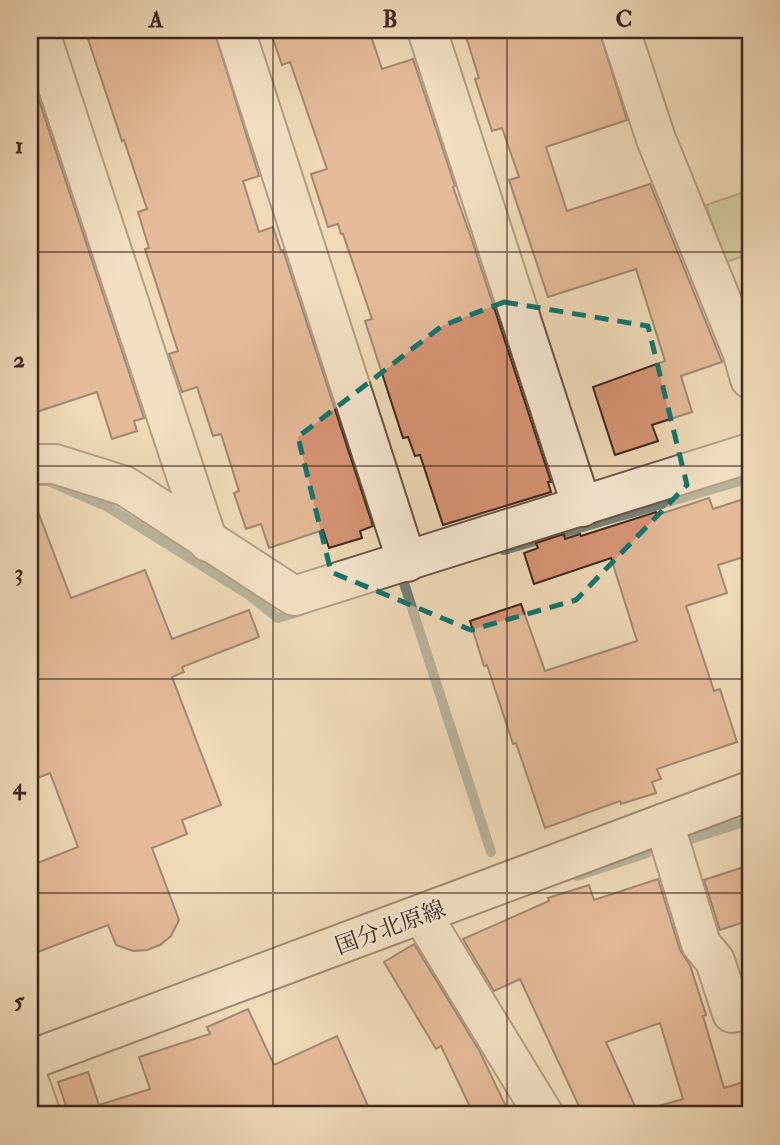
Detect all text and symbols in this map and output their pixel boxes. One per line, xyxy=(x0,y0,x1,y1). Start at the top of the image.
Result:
text: A xyxy=(148,5,164,34)
text: B xyxy=(382,5,398,34)
text: C xyxy=(616,5,632,34)
text: 1 xyxy=(15,131,23,160)
text: 2 xyxy=(13,345,25,374)
text: 3 xyxy=(15,558,23,587)
text: 4 xyxy=(12,772,27,801)
street label: 国分北原線 xyxy=(331,894,449,961)
text: 5 xyxy=(14,986,25,1015)

